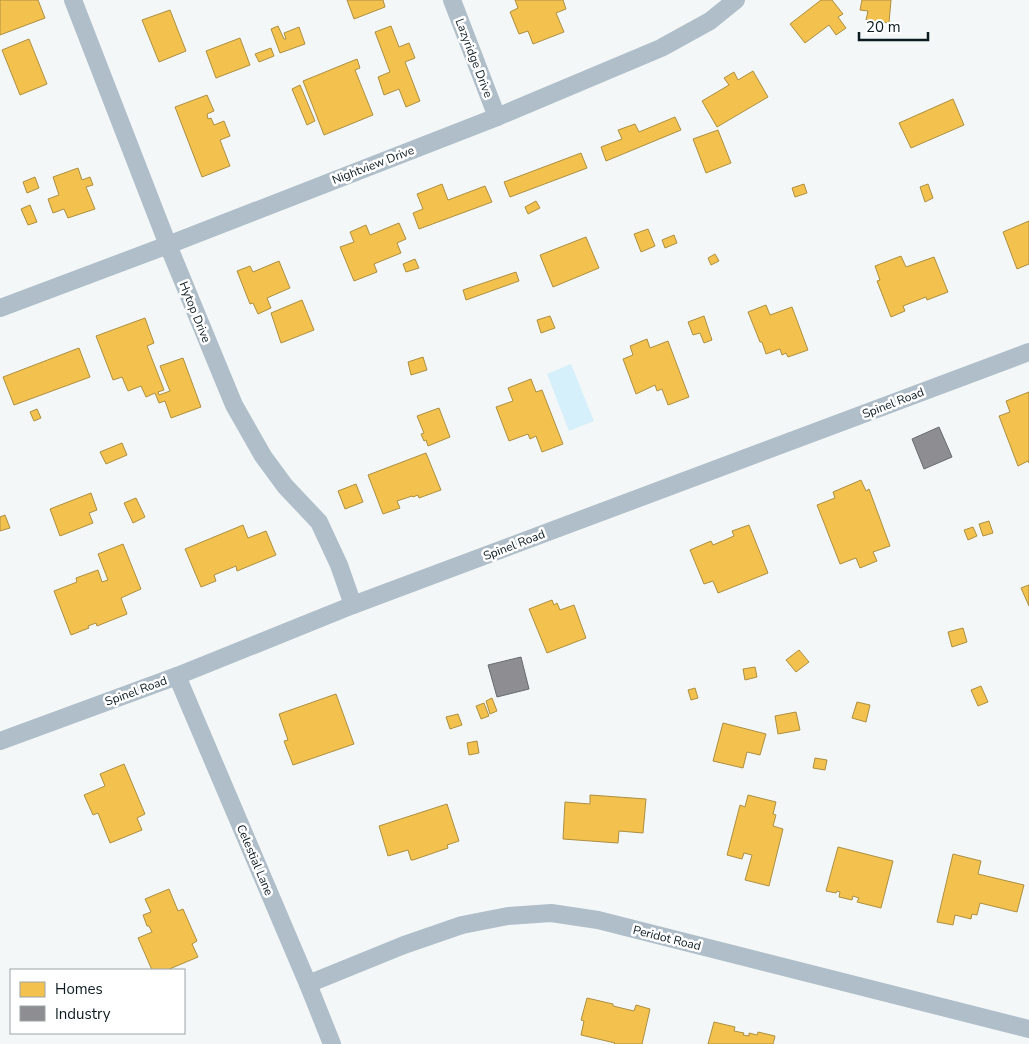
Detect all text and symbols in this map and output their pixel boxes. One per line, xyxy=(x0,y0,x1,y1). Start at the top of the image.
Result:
scale bar xyxy=(859,10,928,42)
street label: Lazyridge Drive xyxy=(452,16,496,100)
text: 20 m xyxy=(866,17,901,37)
street label: Nightview Drive xyxy=(330,142,416,188)
street label: Hytop Drive xyxy=(175,279,215,345)
street label: Spinel Road xyxy=(860,384,926,422)
street label: Spinel Road xyxy=(481,526,547,564)
street label: Spinel Road xyxy=(103,672,169,710)
street label: Celestial Lane xyxy=(233,822,277,898)
street label: Peridot Road xyxy=(631,922,703,954)
legend xyxy=(10,969,185,1034)
text: Homes xyxy=(55,979,103,999)
text: Industry xyxy=(55,1004,111,1024)

